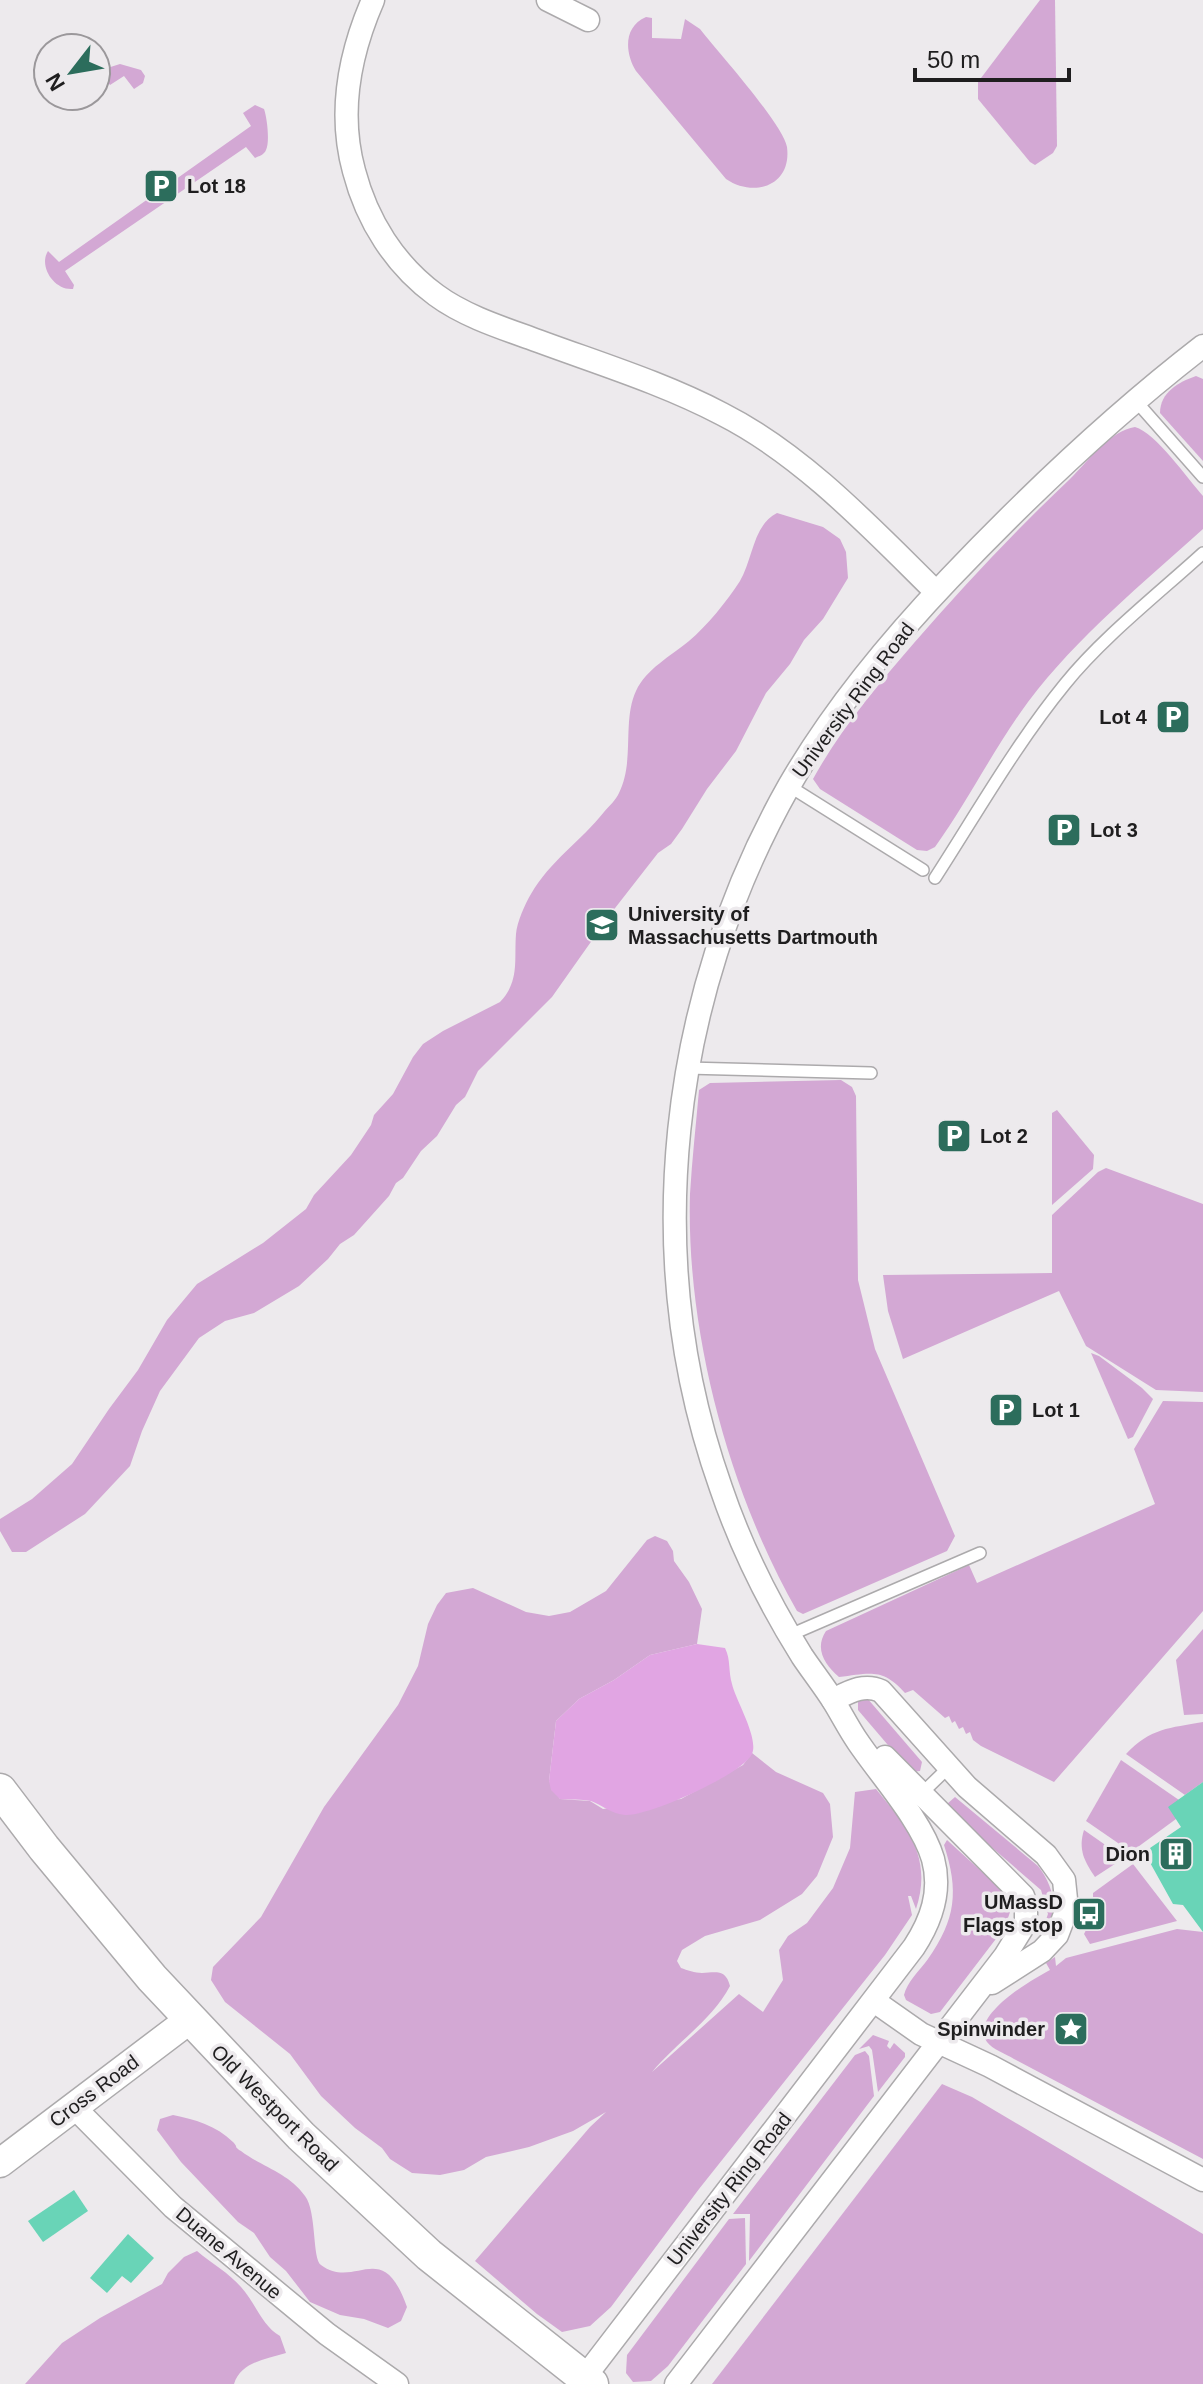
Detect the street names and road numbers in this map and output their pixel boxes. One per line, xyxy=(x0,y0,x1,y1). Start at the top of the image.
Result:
street label: University Ring Road xyxy=(788,618,918,782)
street label: Old Westport Road xyxy=(207,2040,343,2176)
street label: Cross Road xyxy=(45,2050,143,2132)
street label: University Ring Road xyxy=(663,2108,795,2270)
street label: Duane Avenue xyxy=(172,2203,286,2303)

